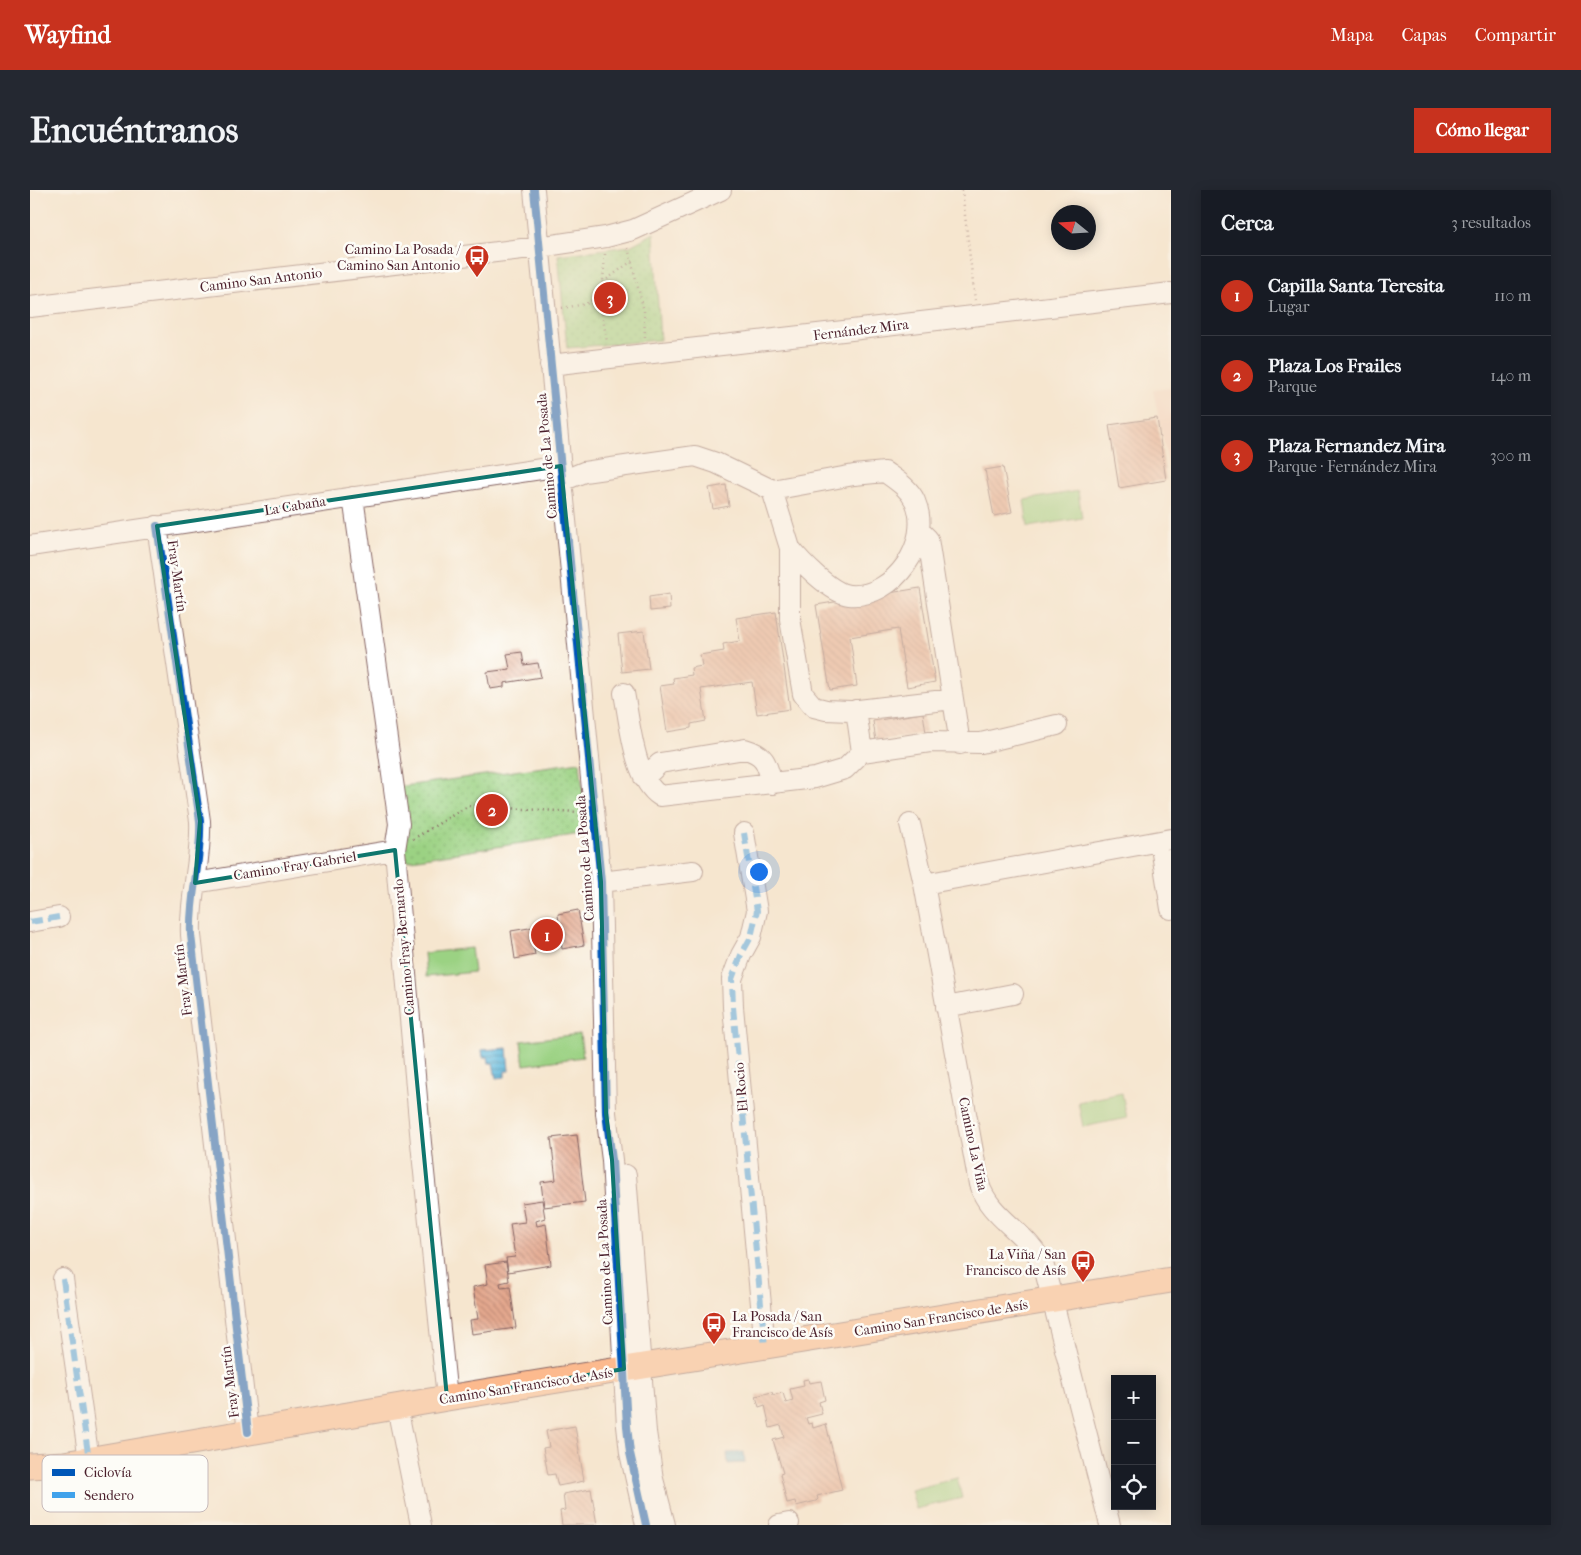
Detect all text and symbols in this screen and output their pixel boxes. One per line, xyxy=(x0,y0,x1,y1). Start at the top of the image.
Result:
text: Wayfind xyxy=(25,21,111,49)
text: Mapa xyxy=(1331,25,1373,46)
text: Capas xyxy=(1401,25,1447,46)
text: Compartir xyxy=(1475,25,1556,46)
button: Cómo llegar xyxy=(1414,108,1551,153)
text: Encuéntranos xyxy=(30,110,238,151)
north arrow xyxy=(1051,205,1096,250)
text: Cerca xyxy=(1221,211,1273,235)
text: 3 resultados xyxy=(1451,213,1531,232)
place label: Camino La Posada / Camino San Antonio xyxy=(337,241,462,274)
bus stop icon: Camino La Posada / Camino San Antonio xyxy=(464,244,490,278)
street label: Camino San Antonio xyxy=(199,264,323,296)
text: Capilla Santa Teresita xyxy=(1268,275,1444,297)
pin: 3 xyxy=(594,279,626,317)
text: 1 xyxy=(1234,286,1240,305)
text: 110 m xyxy=(1494,286,1531,305)
text: Lugar xyxy=(1268,297,1309,316)
street label: Fernández Mira xyxy=(812,316,910,344)
text: Plaza Los Frailes xyxy=(1268,355,1401,377)
text: 2 xyxy=(1233,366,1241,385)
text: 140 m xyxy=(1490,366,1531,385)
text: Parque xyxy=(1268,377,1317,396)
street label: Camino de La Posada xyxy=(533,392,561,520)
text: Plaza Fernandez Mira xyxy=(1268,435,1445,457)
text: 3 xyxy=(1234,446,1240,465)
text: 300 m xyxy=(1490,446,1531,465)
text: Parque · Fernández Mira xyxy=(1268,457,1437,476)
street label: La Cabaña xyxy=(263,493,328,519)
street label: Fray Martín xyxy=(164,539,190,613)
pin: 2 xyxy=(476,791,508,829)
street label: Camino de La Posada xyxy=(572,794,598,922)
street label: Camino Fray Gabriel xyxy=(232,848,358,884)
your location xyxy=(746,859,772,885)
street label: Camino Fray Bernardo xyxy=(390,878,418,1016)
pin: 1 xyxy=(531,916,563,954)
street label: Fray Martín xyxy=(170,943,196,1017)
street label: El Rocio xyxy=(730,1061,752,1113)
street label: Camino La Viña xyxy=(955,1095,991,1193)
street label: Camino de La Posada xyxy=(593,1198,617,1326)
place label: La Viña / San Francisco de Asís xyxy=(965,1246,1066,1279)
bus stop icon: La Viña / San Francisco de Asís xyxy=(1070,1249,1096,1283)
street label: Camino San Francisco de Asís xyxy=(853,1296,1029,1340)
place label: La Posada / San Francisco de Asís xyxy=(732,1308,833,1341)
bus stop icon: La Posada / San Francisco de Asís xyxy=(701,1311,727,1345)
street label: Fray Martín xyxy=(217,1345,243,1419)
street label: Camino San Francisco de Asís xyxy=(438,1364,614,1408)
map controls xyxy=(1111,1375,1156,1510)
button: + xyxy=(1111,1375,1156,1420)
button: − xyxy=(1111,1420,1156,1465)
legend xyxy=(42,1455,208,1512)
text: Ciclovía xyxy=(84,1464,132,1481)
button: locate xyxy=(1111,1465,1156,1510)
text: Sendero xyxy=(84,1487,134,1504)

